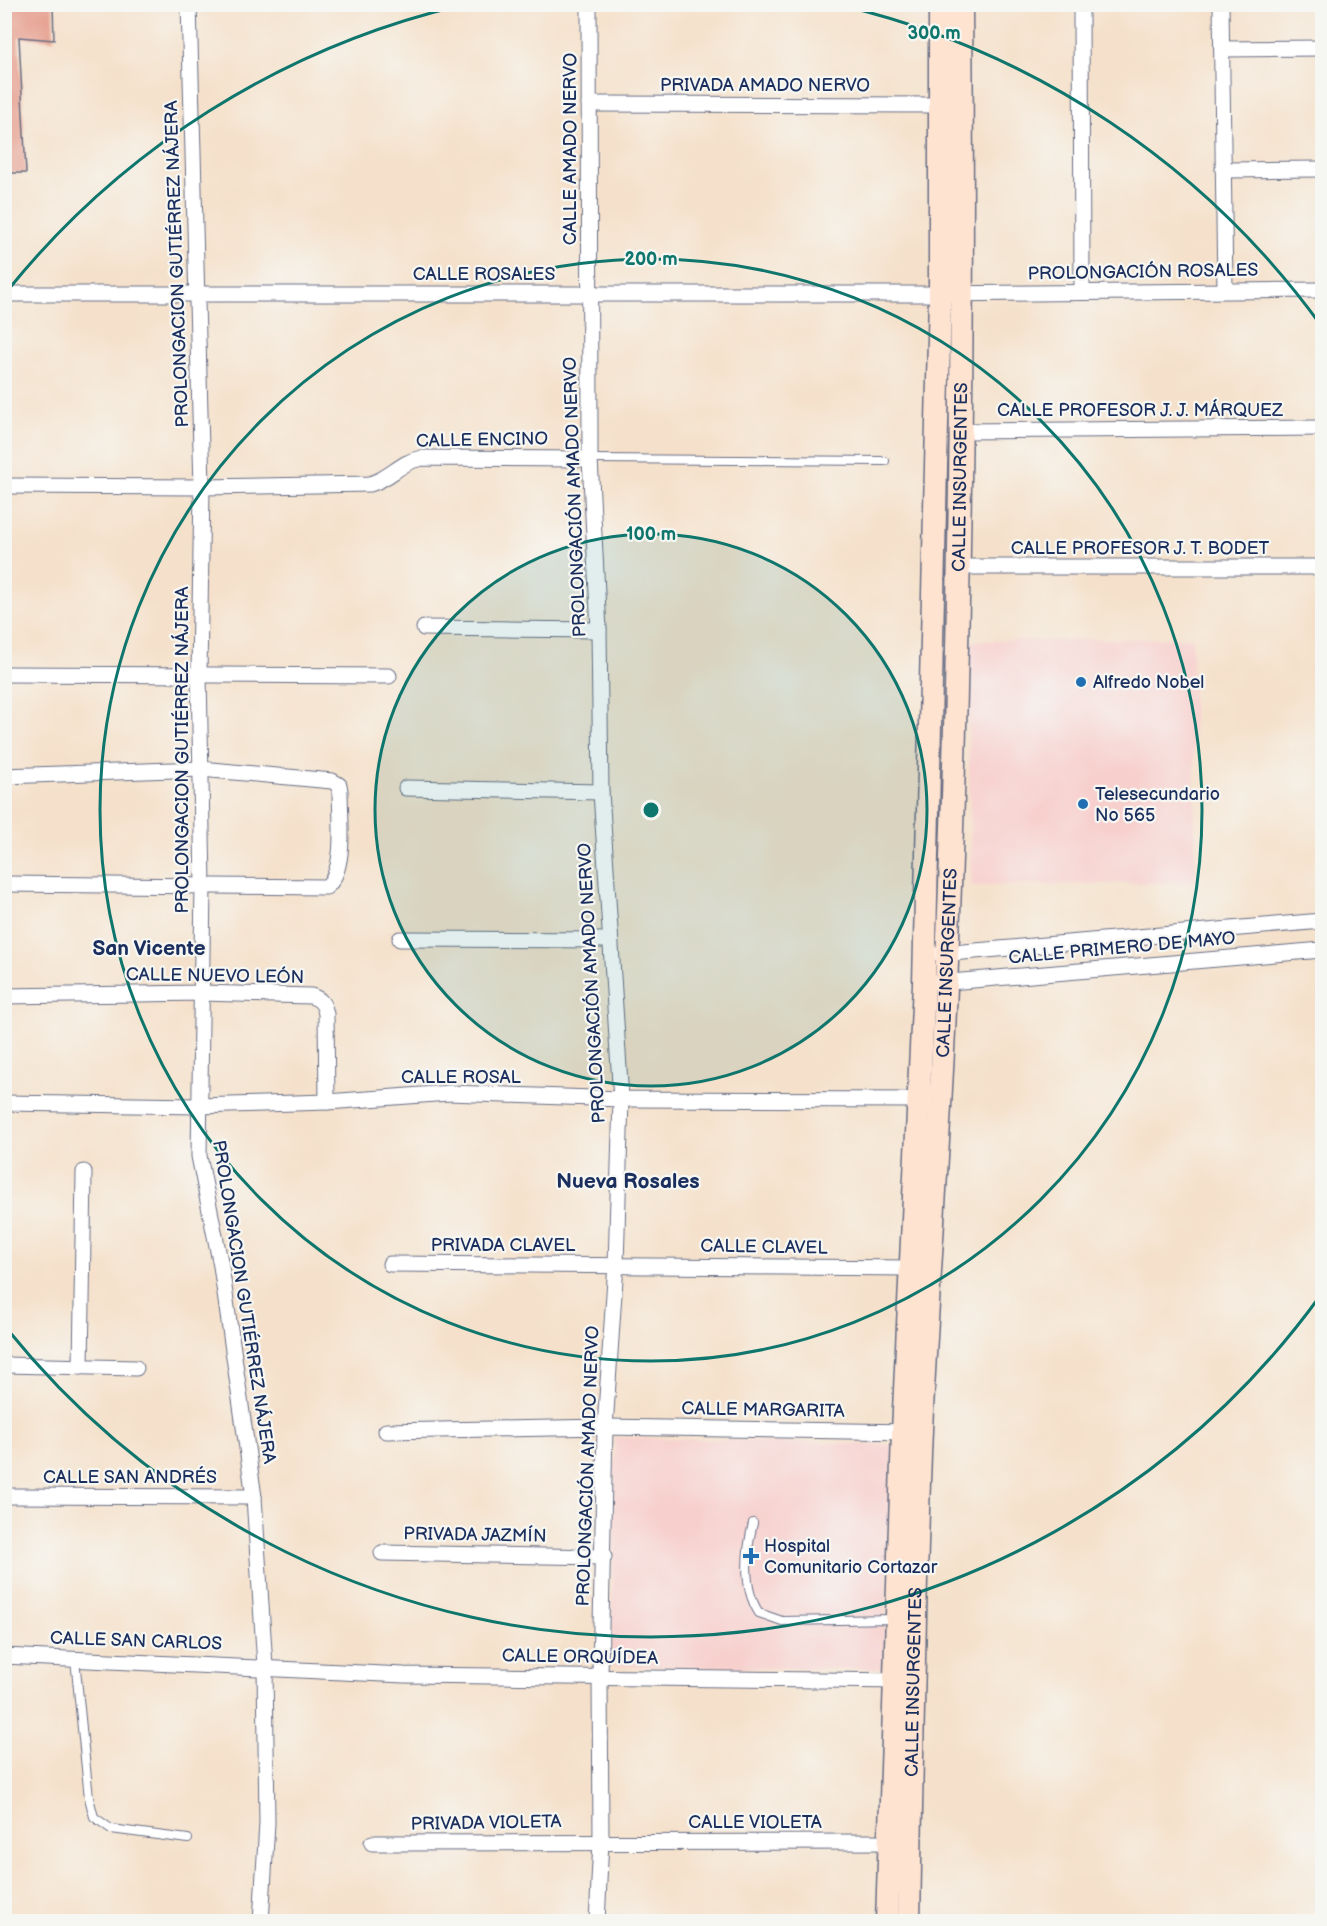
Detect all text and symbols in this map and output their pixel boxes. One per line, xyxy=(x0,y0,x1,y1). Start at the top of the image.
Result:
text: 300 m xyxy=(907,23,961,44)
street label: CALLE AMADO NERVO xyxy=(560,53,581,245)
street label: PRIVADA AMADO NERVO xyxy=(660,75,870,96)
street label: PROLONGACION GUTIÉRREZ NÁJERA xyxy=(159,100,193,428)
text: 200 m xyxy=(624,249,678,270)
street label: PROLONGACIÓN ROSALES xyxy=(1027,257,1259,285)
street label: CALLE ROSALES xyxy=(413,264,555,285)
street label: PROLONGACIÓN AMADO NERVO xyxy=(558,356,590,638)
street label: CALLE INSURGENTES xyxy=(948,382,972,572)
street label: CALLE PROFESOR J. J. MÁRQUEZ xyxy=(997,398,1283,421)
street label: CALLE ENCINO xyxy=(416,428,548,452)
text: 100 m xyxy=(626,524,676,545)
street label: CALLE PROFESOR J. T. BODET xyxy=(1011,538,1270,559)
street label: PROLONGACION GUTIÉRREZ NÁJERA xyxy=(170,586,193,914)
place label: Alfredo Nobel xyxy=(1093,672,1204,693)
marker: Alfredo Nobel xyxy=(1074,675,1088,689)
place label: Telesecundario No 565 xyxy=(1095,784,1220,826)
marker: Telesecundario No 565 xyxy=(1076,797,1090,811)
centre of rings xyxy=(641,800,661,820)
street label: PROLONGACIÓN AMADO NERVO xyxy=(572,842,610,1124)
street label: CALLE INSURGENTES xyxy=(932,868,961,1058)
street label: CALLE PRIMERO DE MAYO xyxy=(1008,928,1236,968)
district label: San Vicente xyxy=(92,936,206,961)
street label: CALLE NUEVO LEÓN xyxy=(126,962,304,988)
street label: CALLE ROSAL xyxy=(401,1067,522,1088)
street label: PROLONGACION GUTIÉRREZ NÁJERA xyxy=(208,1139,282,1465)
district label: Nueva Rosales xyxy=(556,1169,700,1194)
street label: PRIVADA CLAVEL xyxy=(431,1235,576,1256)
street label: CALLE CLAVEL xyxy=(700,1235,828,1259)
street label: PROLONGACIÓN AMADO NERVO xyxy=(571,1325,603,1607)
street label: CALLE MARGARITA xyxy=(681,1398,845,1422)
street label: CALLE SAN ANDRÉS xyxy=(43,1465,217,1488)
street label: PRIVADA JAZMÍN xyxy=(403,1521,547,1547)
place label: Hospital Comunitario Cortazar xyxy=(764,1536,938,1578)
marker: Hospital Comunitario Cortazar xyxy=(742,1547,760,1565)
street label: CALLE INSURGENTES xyxy=(901,1587,926,1777)
street label: CALLE SAN CARLOS xyxy=(50,1628,222,1655)
street label: CALLE ORQUÍDEA xyxy=(502,1643,658,1669)
street label: PRIVADA VIOLETA xyxy=(410,1811,562,1835)
street label: CALLE VIOLETA xyxy=(688,1812,822,1833)

